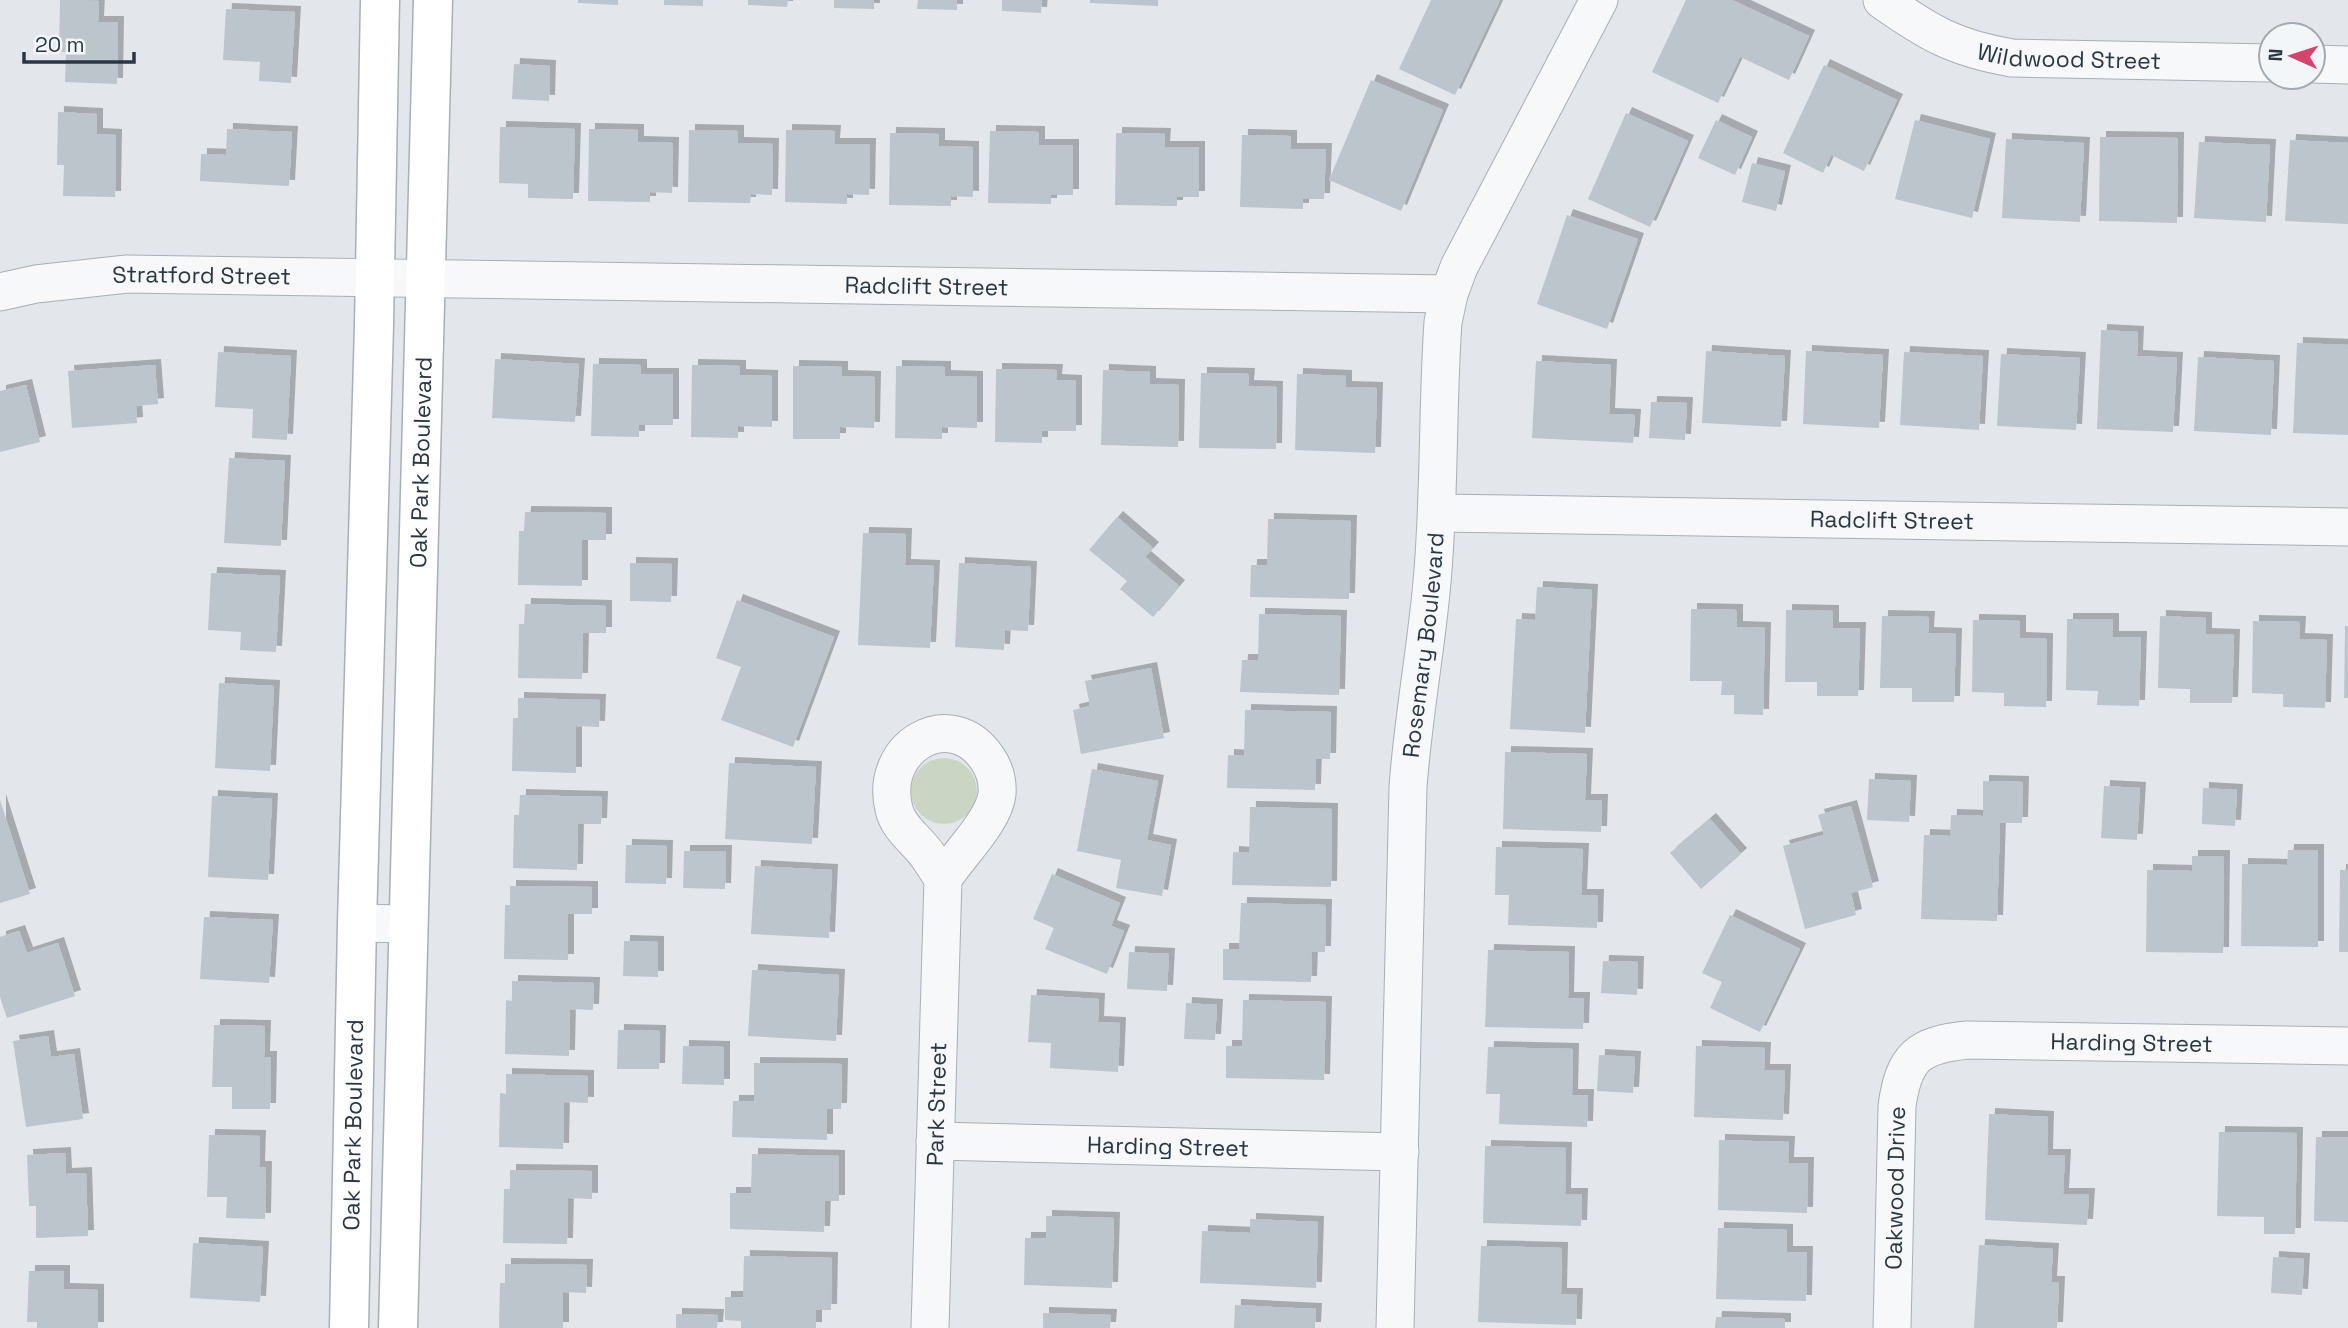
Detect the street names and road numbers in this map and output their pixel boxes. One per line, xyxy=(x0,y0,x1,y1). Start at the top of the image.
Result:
street label: Wildwood Street xyxy=(1974,36,2161,76)
street label: Stratford Street xyxy=(111,259,291,291)
street label: Radclift Street xyxy=(844,270,1009,302)
street label: Oak Park Boulevard xyxy=(403,356,439,568)
street label: Radclift Street xyxy=(1810,504,1974,536)
street label: Rosemary Boulevard xyxy=(1396,531,1451,759)
street label: Oak Park Boulevard xyxy=(336,1019,370,1231)
street label: Harding Street xyxy=(2050,1026,2213,1059)
street label: Park Street xyxy=(920,1042,953,1167)
street label: Oakwood Drive xyxy=(1878,1106,1912,1270)
street label: Harding Street xyxy=(1087,1130,1249,1163)

